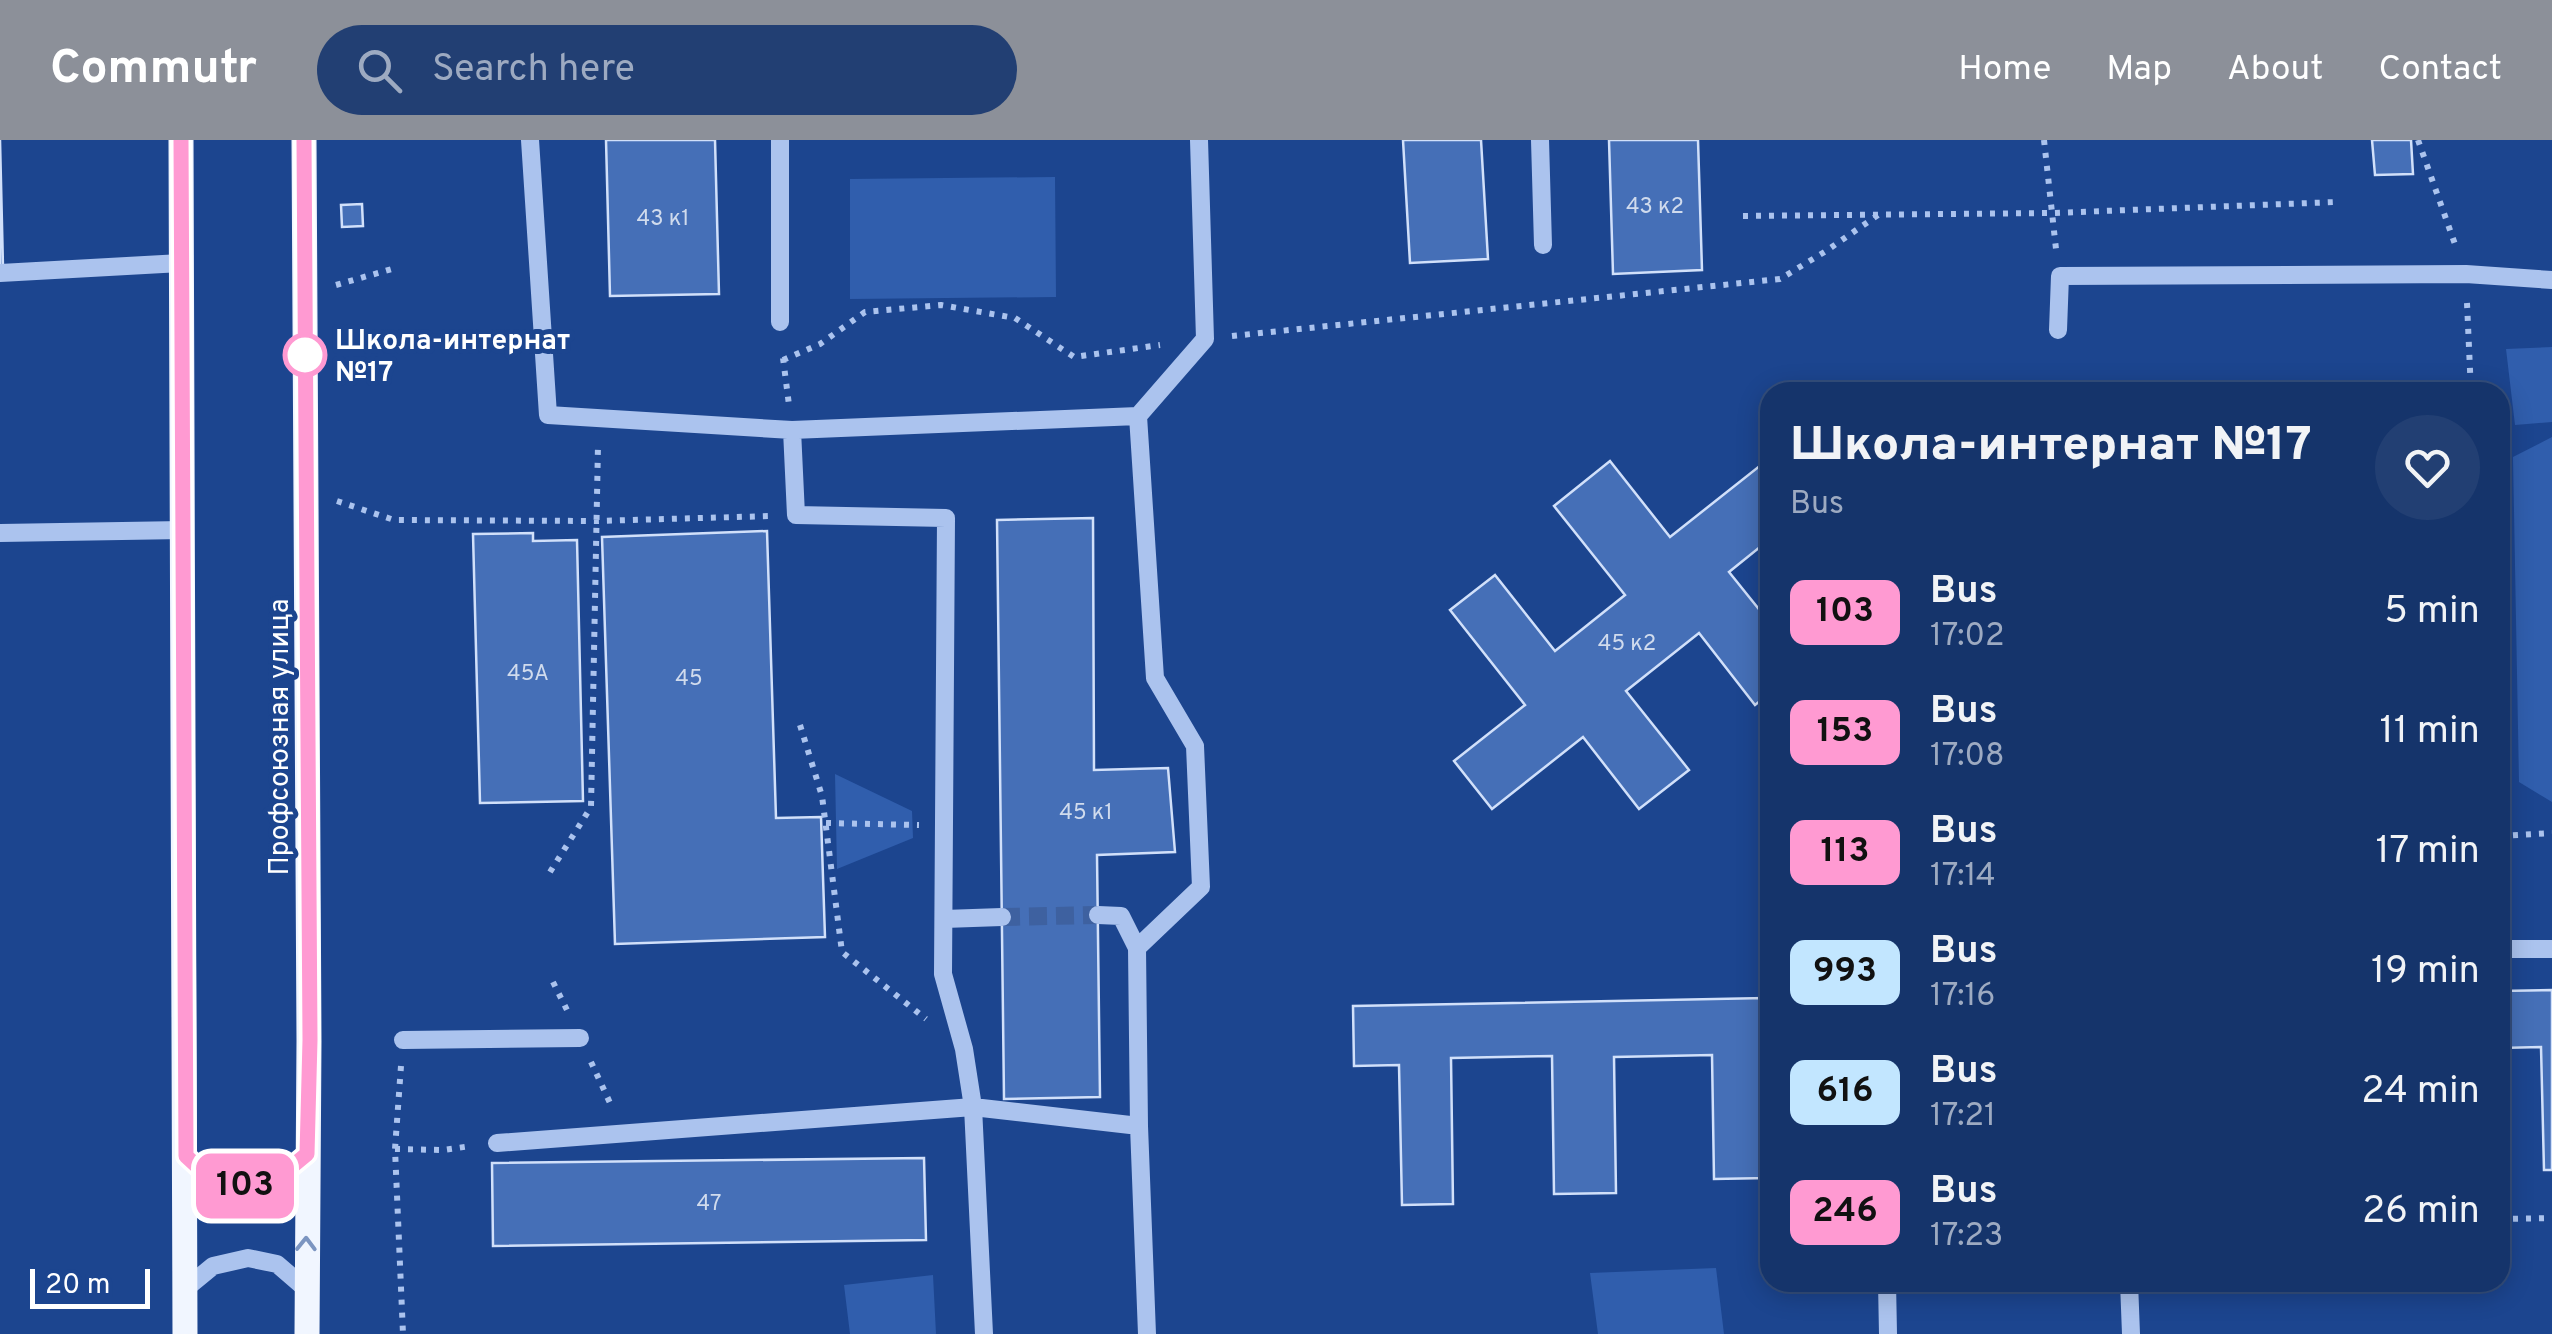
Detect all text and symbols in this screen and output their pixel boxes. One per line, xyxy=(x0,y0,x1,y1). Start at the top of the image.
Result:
search box xyxy=(317,25,1017,115)
text: Commutr xyxy=(50,40,257,100)
icon: search xyxy=(352,43,407,98)
text: Search here xyxy=(432,46,635,95)
text: Home xyxy=(1958,48,2051,92)
text: Map xyxy=(2106,48,2172,92)
text: About xyxy=(2227,48,2323,92)
text: Contact xyxy=(2378,48,2502,92)
house number: 43 к2 xyxy=(1626,194,1684,221)
house number: 43 к1 xyxy=(637,206,689,233)
place label: Школа-интернат №17 xyxy=(335,324,570,392)
marker: Школа-интернат №17 xyxy=(284,334,326,376)
button: heart xyxy=(2375,415,2480,520)
text: Школа-интернат №17 xyxy=(1790,417,2312,477)
text: Bus xyxy=(1790,485,1844,525)
text: Bus xyxy=(1930,568,1997,617)
text: 5 min xyxy=(2384,588,2480,637)
text: 103 xyxy=(1816,590,1874,634)
street label: Профсоюзная улица xyxy=(263,598,299,876)
text: 17:02 xyxy=(1930,617,2005,657)
house number: 45 к2 xyxy=(1598,631,1656,658)
house number: 45А xyxy=(507,661,549,688)
house number: 45 xyxy=(675,666,703,693)
text: Bus xyxy=(1930,688,1997,737)
text: 11 min xyxy=(2379,708,2480,757)
text: 153 xyxy=(1817,710,1873,754)
text: 17:08 xyxy=(1930,737,2005,777)
house number: 45 к1 xyxy=(1059,800,1113,827)
text: Bus xyxy=(1930,808,1997,857)
text: 17 min xyxy=(2375,828,2480,877)
text: 113 xyxy=(1821,830,1869,874)
text: 17:14 xyxy=(1930,857,1996,897)
text: Bus xyxy=(1930,928,1997,977)
text: 19 min xyxy=(2371,948,2480,997)
text: 993 xyxy=(1813,950,1877,994)
text: 17:16 xyxy=(1930,977,1995,1017)
text: Bus xyxy=(1930,1048,1997,1097)
text: 24 min xyxy=(2361,1068,2480,1117)
text: 616 xyxy=(1816,1070,1874,1114)
text: 17:21 xyxy=(1930,1097,1996,1137)
line badge: 103 xyxy=(188,1154,302,1218)
text: 103 xyxy=(216,1164,274,1208)
text: Bus xyxy=(1930,1168,1997,1217)
text: 26 min xyxy=(2362,1188,2480,1237)
text: 246 xyxy=(1812,1190,1878,1234)
house number: 47 xyxy=(697,1191,721,1218)
text: 17:23 xyxy=(1930,1217,2003,1257)
one-way arrow xyxy=(295,1235,317,1250)
scale bar xyxy=(30,1264,150,1308)
text: 20 m xyxy=(45,1268,110,1304)

